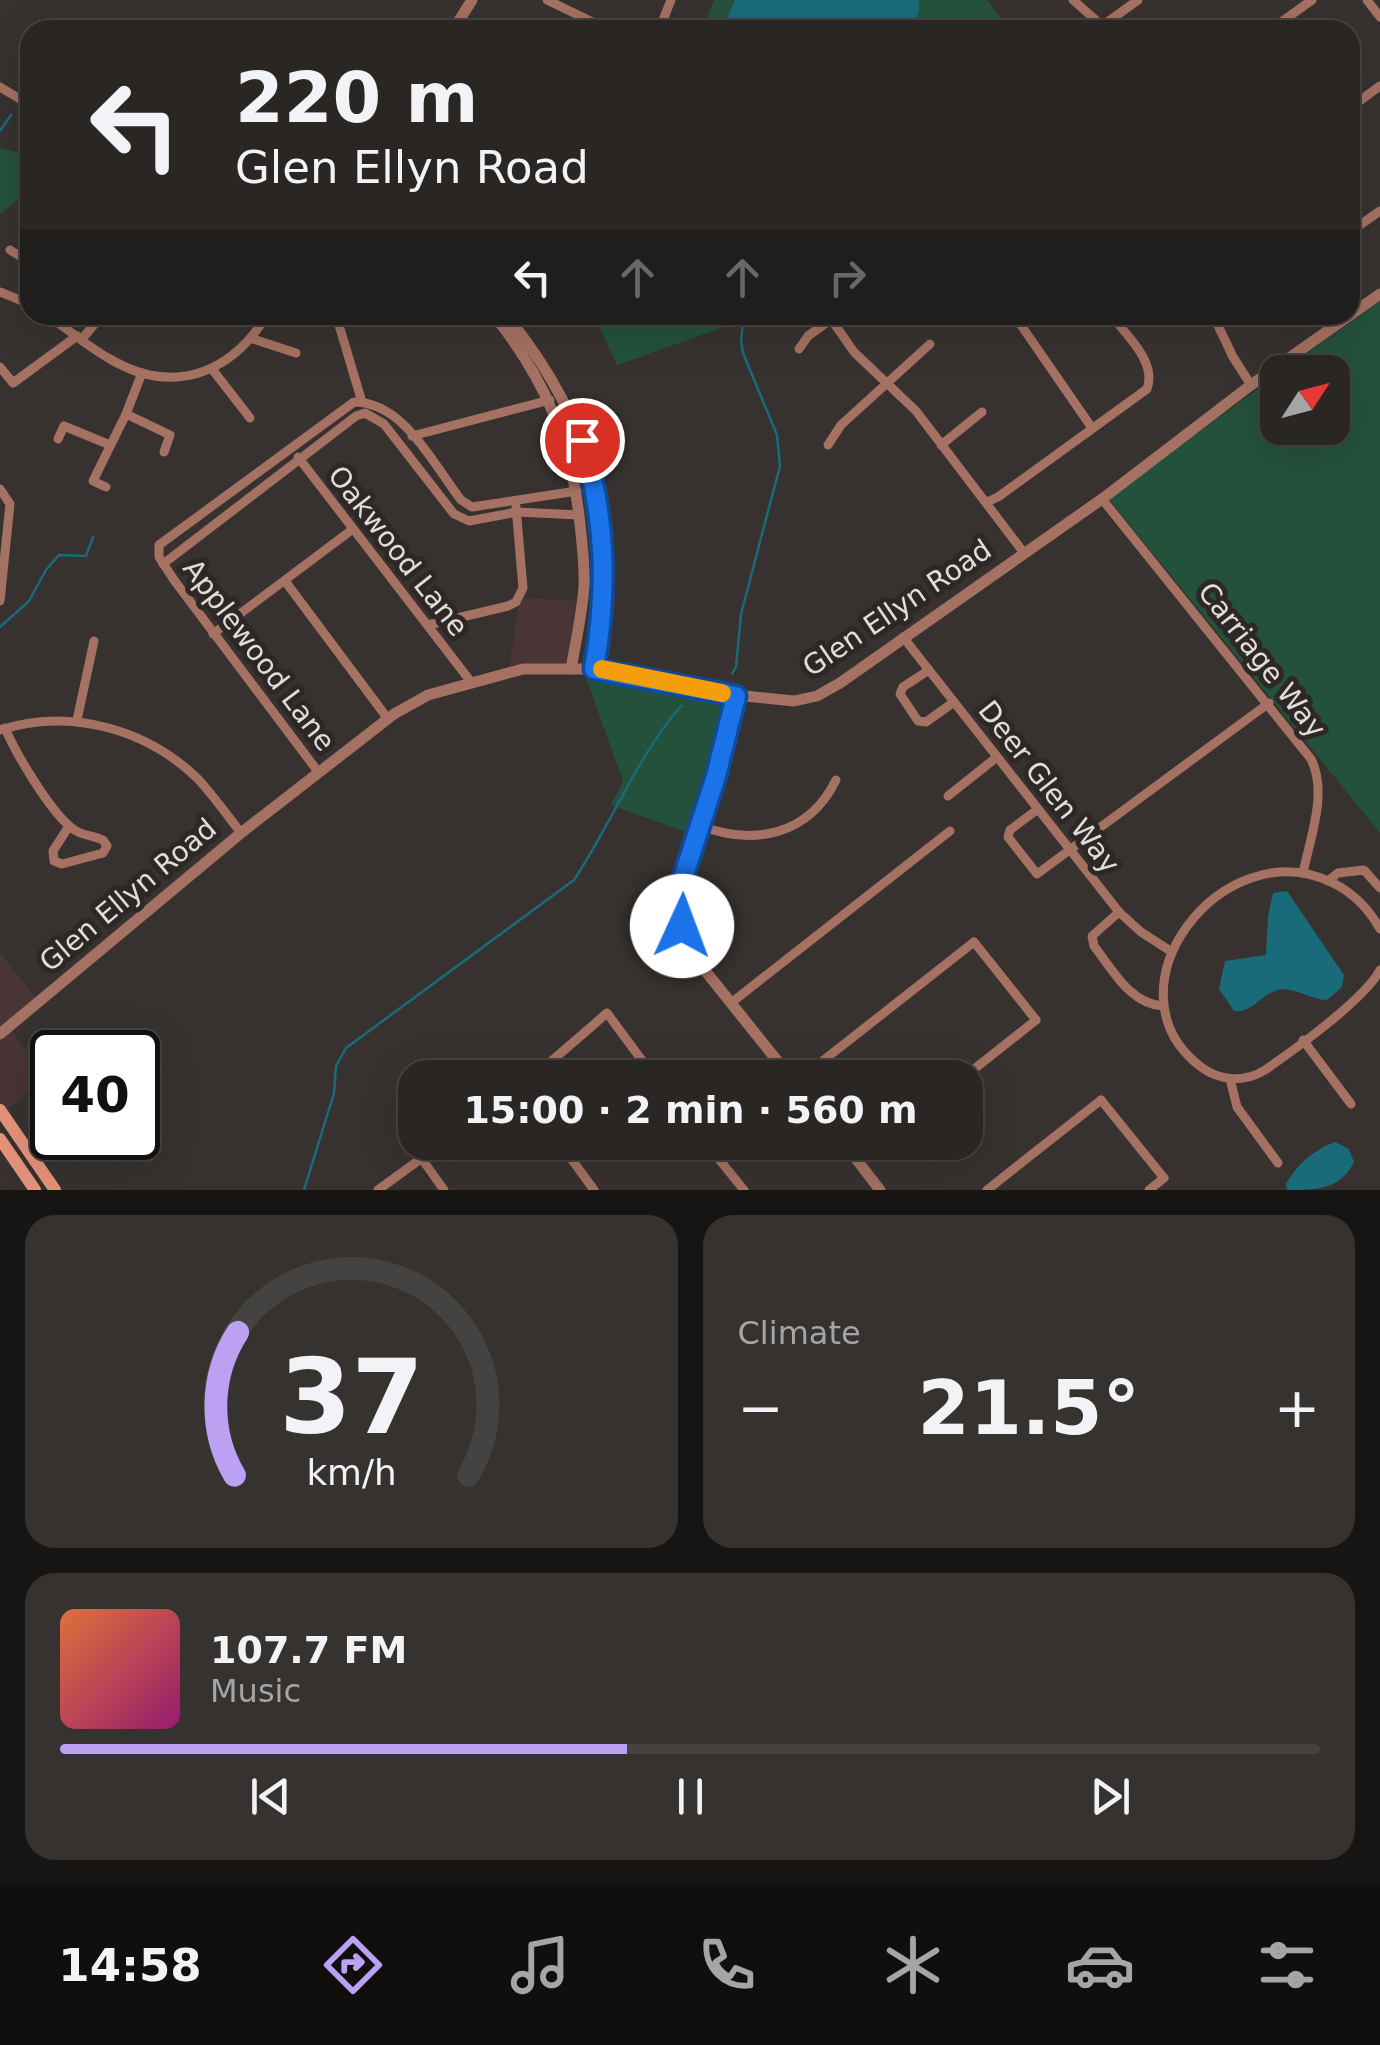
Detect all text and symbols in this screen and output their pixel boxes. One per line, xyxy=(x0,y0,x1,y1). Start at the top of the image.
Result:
text: 220 m xyxy=(235,57,478,139)
icon: left xyxy=(70,60,200,190)
text: Glen Ellyn Road xyxy=(235,141,589,194)
icon: left xyxy=(505,250,560,305)
icon: ahead xyxy=(610,250,665,305)
icon: ahead xyxy=(715,250,770,305)
icon: right xyxy=(820,250,875,305)
north arrow xyxy=(1260,355,1350,445)
map controls xyxy=(1260,355,1350,445)
pin xyxy=(540,398,625,483)
icon: arrive xyxy=(555,413,610,468)
street label: Oakwood Lane xyxy=(321,459,475,643)
street label: Glen Ellyn Road xyxy=(797,533,997,683)
street label: Applewood Lane xyxy=(176,553,342,757)
street label: Carriage Way xyxy=(1191,576,1333,744)
street label: Deer Glen Way xyxy=(972,694,1126,880)
street label: Glen Ellyn Road xyxy=(33,812,223,978)
position arrow xyxy=(630,874,734,978)
speed limit sign: 40 xyxy=(30,1030,160,1160)
text: 15:00 · 2 min · 560 m xyxy=(463,1088,918,1132)
text: Climate xyxy=(738,1314,861,1352)
text: 37 xyxy=(279,1336,424,1458)
text: 21.5° xyxy=(917,1364,1140,1452)
text: − xyxy=(738,1376,784,1440)
text: + xyxy=(1274,1376,1320,1440)
text: km/h xyxy=(306,1452,396,1493)
text: 107.7 FM xyxy=(210,1628,407,1672)
text: Music xyxy=(210,1672,301,1710)
icon: previous xyxy=(243,1769,298,1824)
icon: pause xyxy=(663,1769,718,1824)
icon: next xyxy=(1083,1769,1138,1824)
icon: directions xyxy=(318,1930,388,2000)
icon: music xyxy=(505,1930,575,2000)
icon: phone xyxy=(692,1930,762,2000)
icon: climate xyxy=(878,1930,948,2000)
icon: car xyxy=(1065,1930,1135,2000)
icon: filters xyxy=(1252,1930,1322,2000)
text: 14:58 xyxy=(58,1939,202,1992)

